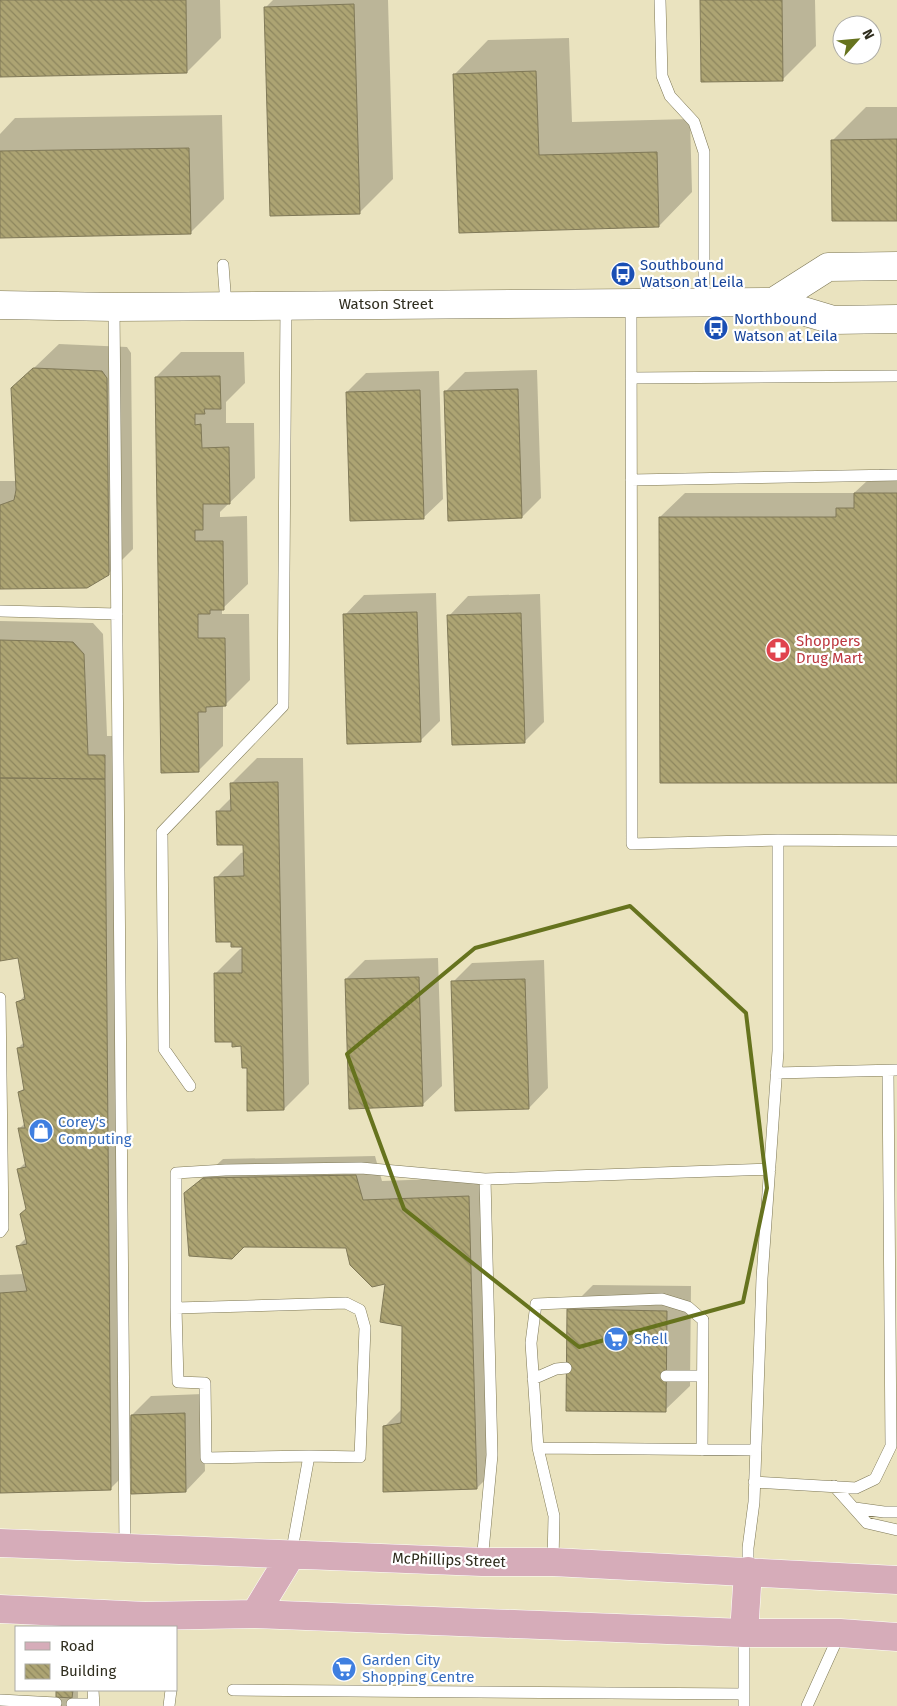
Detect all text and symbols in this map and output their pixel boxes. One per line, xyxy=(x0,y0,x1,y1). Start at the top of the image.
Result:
north arrow xyxy=(832,15,882,65)
text: N xyxy=(858,26,878,42)
place label: Southbound Watson at Leila xyxy=(640,256,744,291)
bus stop icon: Southbound Watson at Leila xyxy=(610,261,636,287)
street label: Watson Street xyxy=(339,295,434,313)
place label: Northbound Watson at Leila xyxy=(734,310,838,345)
bus stop icon: Northbound Watson at Leila xyxy=(703,315,729,341)
place label: Shoppers Drug Mart xyxy=(796,632,864,667)
pharmacy icon: Shoppers Drug Mart xyxy=(765,637,791,663)
place label: Corey's Computing xyxy=(58,1113,132,1148)
shop icon: Corey's Computing xyxy=(28,1118,54,1144)
supermarket icon: Shell xyxy=(603,1326,629,1352)
place label: Shell xyxy=(634,1330,669,1348)
street label: McPhillips Street xyxy=(392,1549,507,1571)
legend xyxy=(15,1626,178,1691)
text: Road xyxy=(60,1637,95,1655)
place label: Garden City Shopping Centre xyxy=(362,1651,474,1686)
supermarket icon: Garden City Shopping Centre xyxy=(331,1656,357,1682)
text: Building xyxy=(60,1662,116,1680)

